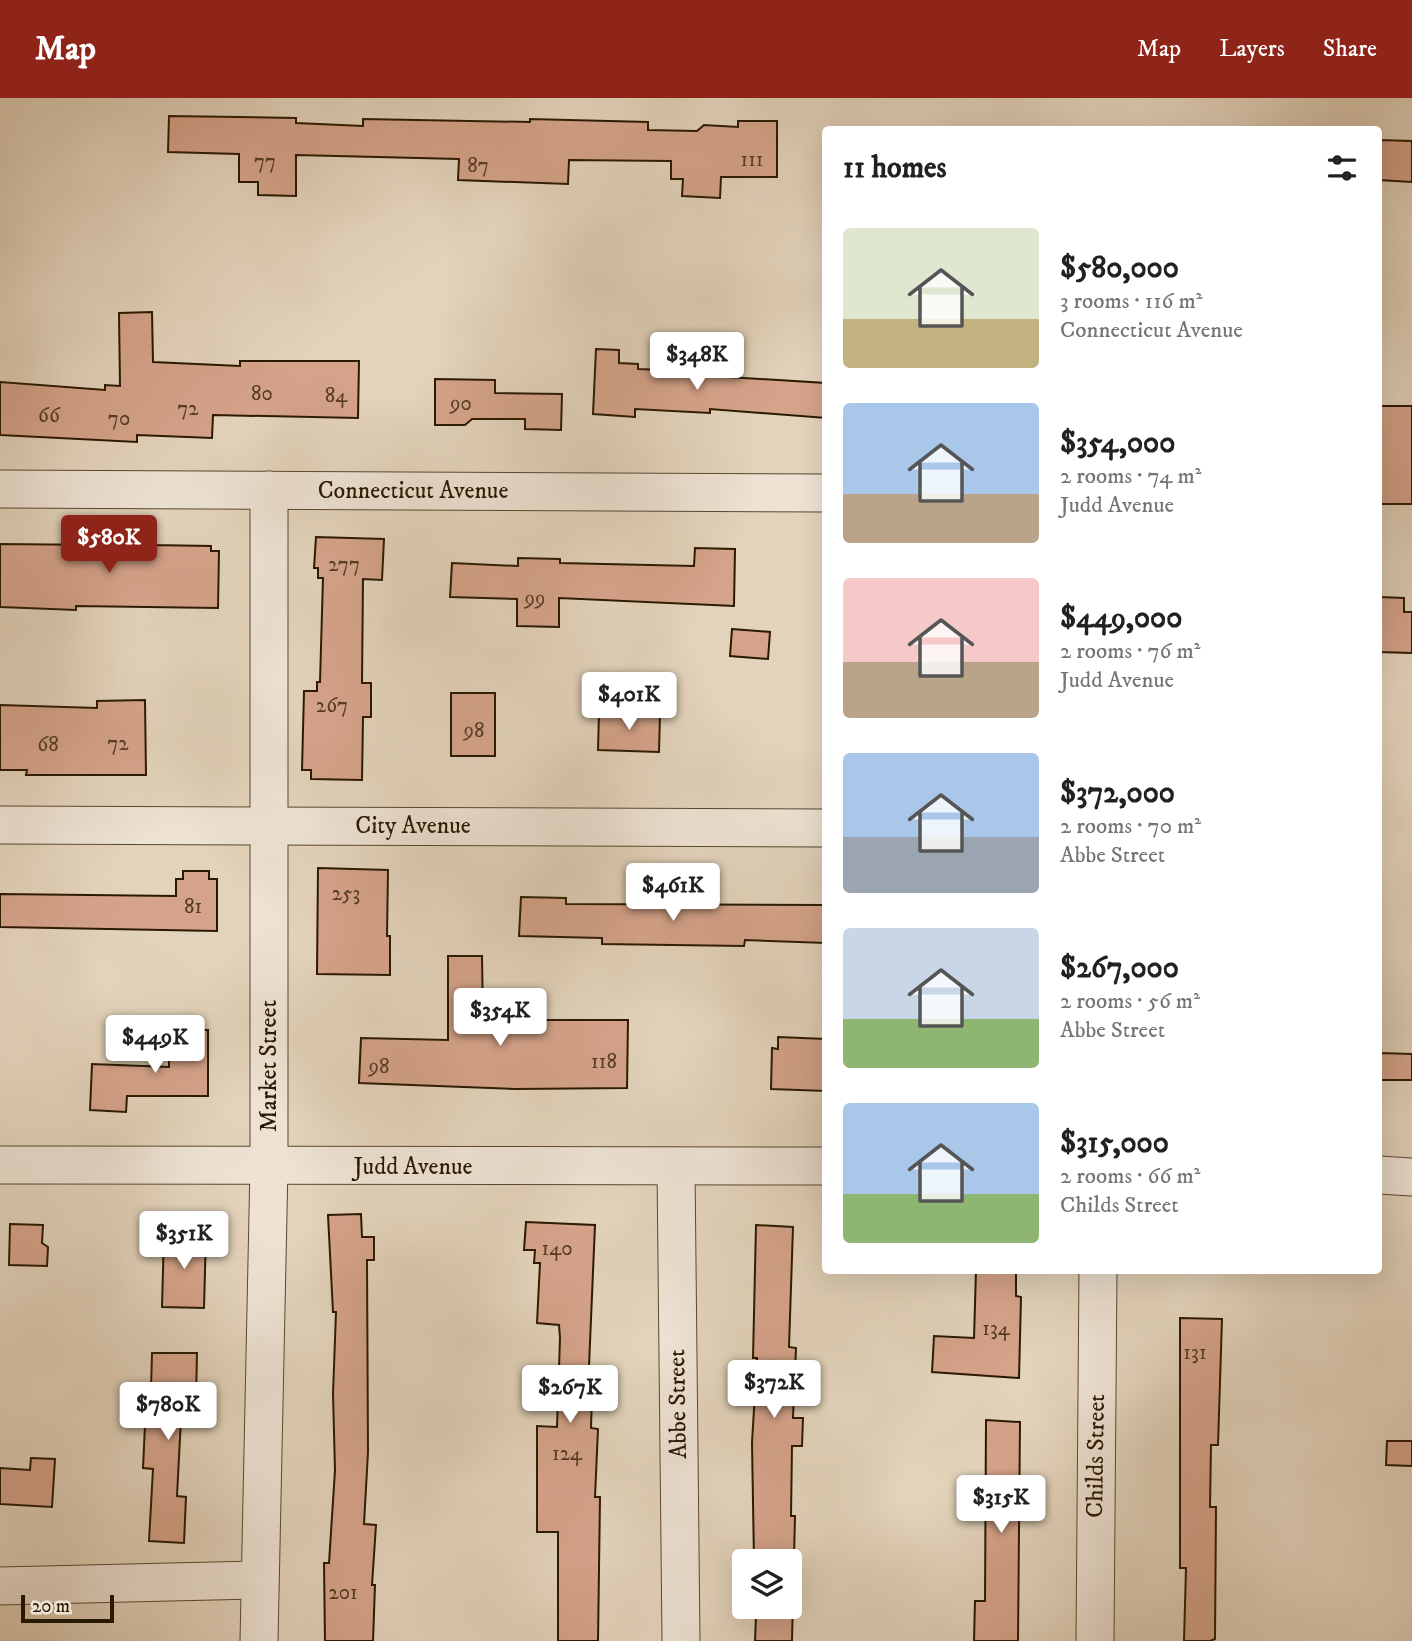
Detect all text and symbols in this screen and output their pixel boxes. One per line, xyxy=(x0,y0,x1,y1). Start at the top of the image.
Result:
text: Map xyxy=(35,29,96,70)
text: Map xyxy=(1137,34,1181,64)
text: Layers xyxy=(1219,34,1285,64)
text: Share xyxy=(1323,34,1377,64)
house number: 111 xyxy=(740,147,764,173)
house number: 77 xyxy=(254,149,276,175)
icon: filters xyxy=(1323,149,1361,187)
text: 11 homes xyxy=(843,150,947,187)
house number: 87 xyxy=(467,153,489,179)
text: $580,000 xyxy=(1060,250,1179,287)
icon: home xyxy=(899,256,983,340)
text: 3 rooms · 116 m² xyxy=(1060,287,1203,316)
text: Connecticut Avenue xyxy=(1060,316,1243,345)
pin: $348K xyxy=(648,332,746,392)
text: $348K xyxy=(666,340,728,369)
house number: 80 xyxy=(251,381,273,407)
house number: 84 xyxy=(325,383,348,409)
house number: 90 xyxy=(449,391,472,417)
house number: 72 xyxy=(177,396,199,422)
house number: 66 xyxy=(38,403,61,429)
house number: 70 xyxy=(108,406,130,432)
text: $354,000 xyxy=(1060,425,1175,462)
icon: home xyxy=(899,431,983,515)
text: 2 rooms · 74 m² xyxy=(1060,462,1201,491)
street label: Connecticut Avenue xyxy=(318,476,508,506)
text: Judd Avenue xyxy=(1060,491,1174,520)
pin: $580K xyxy=(60,516,158,575)
text: $580K xyxy=(77,523,141,552)
house number: 277 xyxy=(328,552,360,578)
house number: 99 xyxy=(524,586,545,612)
text: $449,000 xyxy=(1060,600,1182,637)
icon: home xyxy=(899,606,983,690)
text: 2 rooms · 76 m² xyxy=(1060,637,1200,666)
text: Judd Avenue xyxy=(1060,666,1174,695)
pin: $401K xyxy=(580,672,678,732)
text: $401K xyxy=(598,680,660,709)
house number: 267 xyxy=(316,693,348,719)
house number: 98 xyxy=(463,718,485,744)
house number: 72 xyxy=(107,731,129,757)
house number: 68 xyxy=(37,732,59,758)
text: $372,000 xyxy=(1060,775,1175,812)
icon: home xyxy=(899,781,983,865)
street label: City Avenue xyxy=(355,811,471,841)
text: 2 rooms · 70 m² xyxy=(1060,812,1201,841)
text: Abbe Street xyxy=(1060,841,1165,870)
pin: $461K xyxy=(624,864,722,923)
text: $461K xyxy=(642,871,704,900)
house number: 253 xyxy=(332,881,360,907)
house number: 81 xyxy=(184,894,202,920)
text: $267,000 xyxy=(1060,950,1179,987)
icon: home xyxy=(899,956,983,1040)
text: 2 rooms · 56 m² xyxy=(1060,987,1200,1016)
pin: $354K xyxy=(451,988,549,1048)
text: $354K xyxy=(470,996,530,1025)
street label: Market Street xyxy=(254,1000,284,1132)
pin: $449K xyxy=(106,1016,204,1075)
text: Abbe Street xyxy=(1060,1016,1165,1045)
text: $449K xyxy=(122,1023,188,1052)
house number: 118 xyxy=(591,1049,617,1075)
house number: 98 xyxy=(368,1054,390,1080)
text: $315,000 xyxy=(1060,1125,1169,1162)
icon: home xyxy=(899,1131,983,1215)
street label: Judd Avenue xyxy=(352,1152,473,1182)
text: 2 rooms · 66 m² xyxy=(1060,1162,1200,1191)
text: Childs Street xyxy=(1060,1191,1179,1220)
pin: $351K xyxy=(135,1212,233,1271)
text: $351K xyxy=(155,1219,213,1248)
house number: 140 xyxy=(541,1236,573,1262)
house number: 134 xyxy=(982,1316,1011,1342)
house number: 131 xyxy=(1183,1340,1207,1366)
street label: Abbe Street xyxy=(662,1349,694,1459)
pin: $372K xyxy=(725,1360,823,1420)
pin: $267K xyxy=(521,1366,619,1425)
text: $372K xyxy=(744,1368,804,1397)
text: $267K xyxy=(538,1373,602,1402)
pin: $780K xyxy=(119,1382,217,1442)
text: $780K xyxy=(136,1390,200,1419)
street label: Childs Street xyxy=(1080,1394,1112,1518)
house number: 124 xyxy=(552,1441,583,1467)
pin: $315K xyxy=(952,1476,1050,1535)
text: $315K xyxy=(972,1483,1030,1512)
map controls xyxy=(732,1549,802,1619)
button: layers xyxy=(732,1549,802,1619)
house number: 201 xyxy=(328,1580,358,1606)
scale bar xyxy=(21,1592,114,1624)
text: 20 m xyxy=(32,1595,70,1618)

